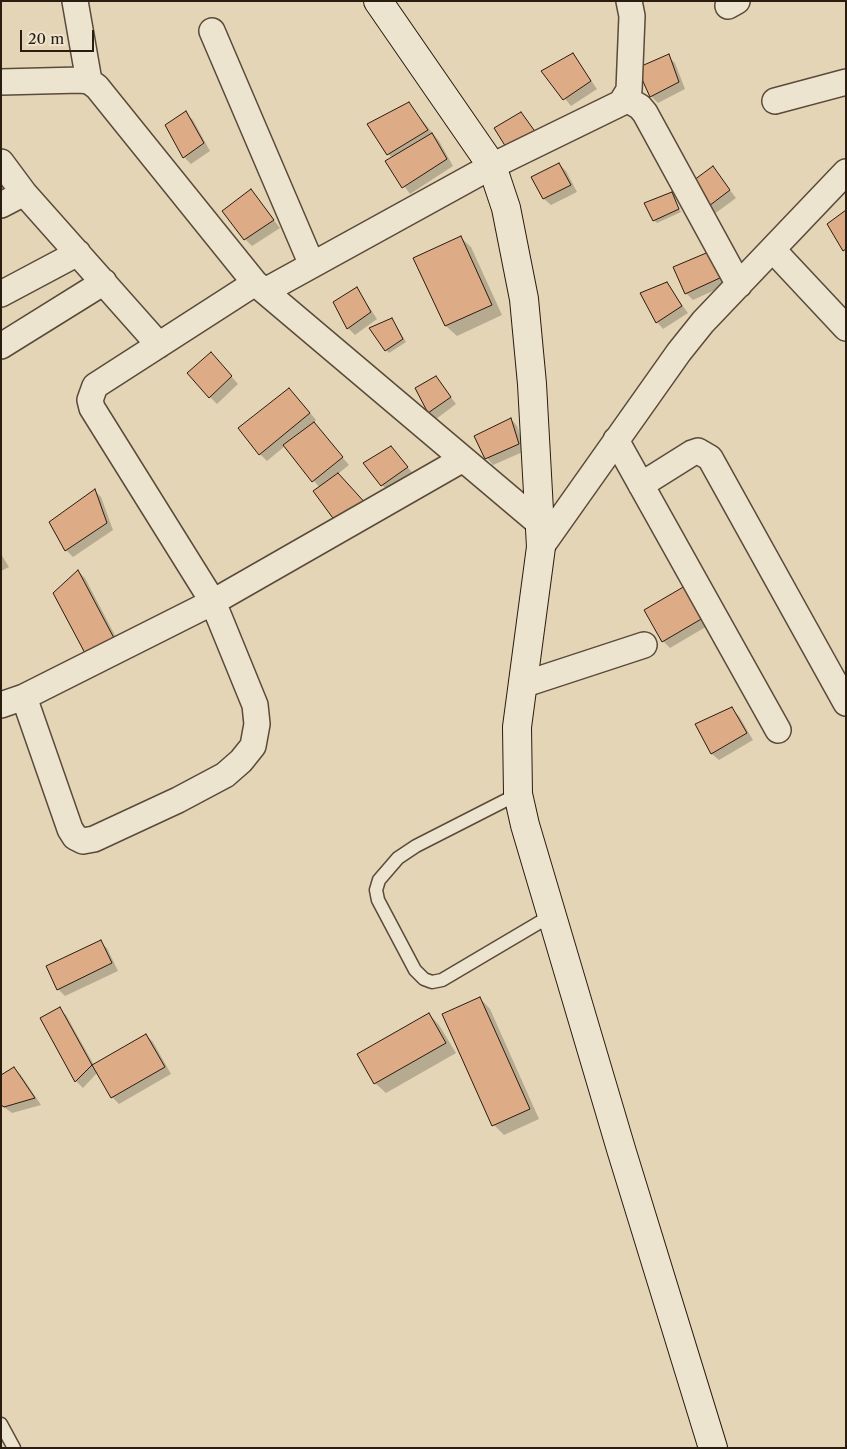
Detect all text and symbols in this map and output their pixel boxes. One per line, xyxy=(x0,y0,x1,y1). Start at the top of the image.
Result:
scale bar xyxy=(22,20,96,52)
text: 20 m xyxy=(28,29,64,48)

